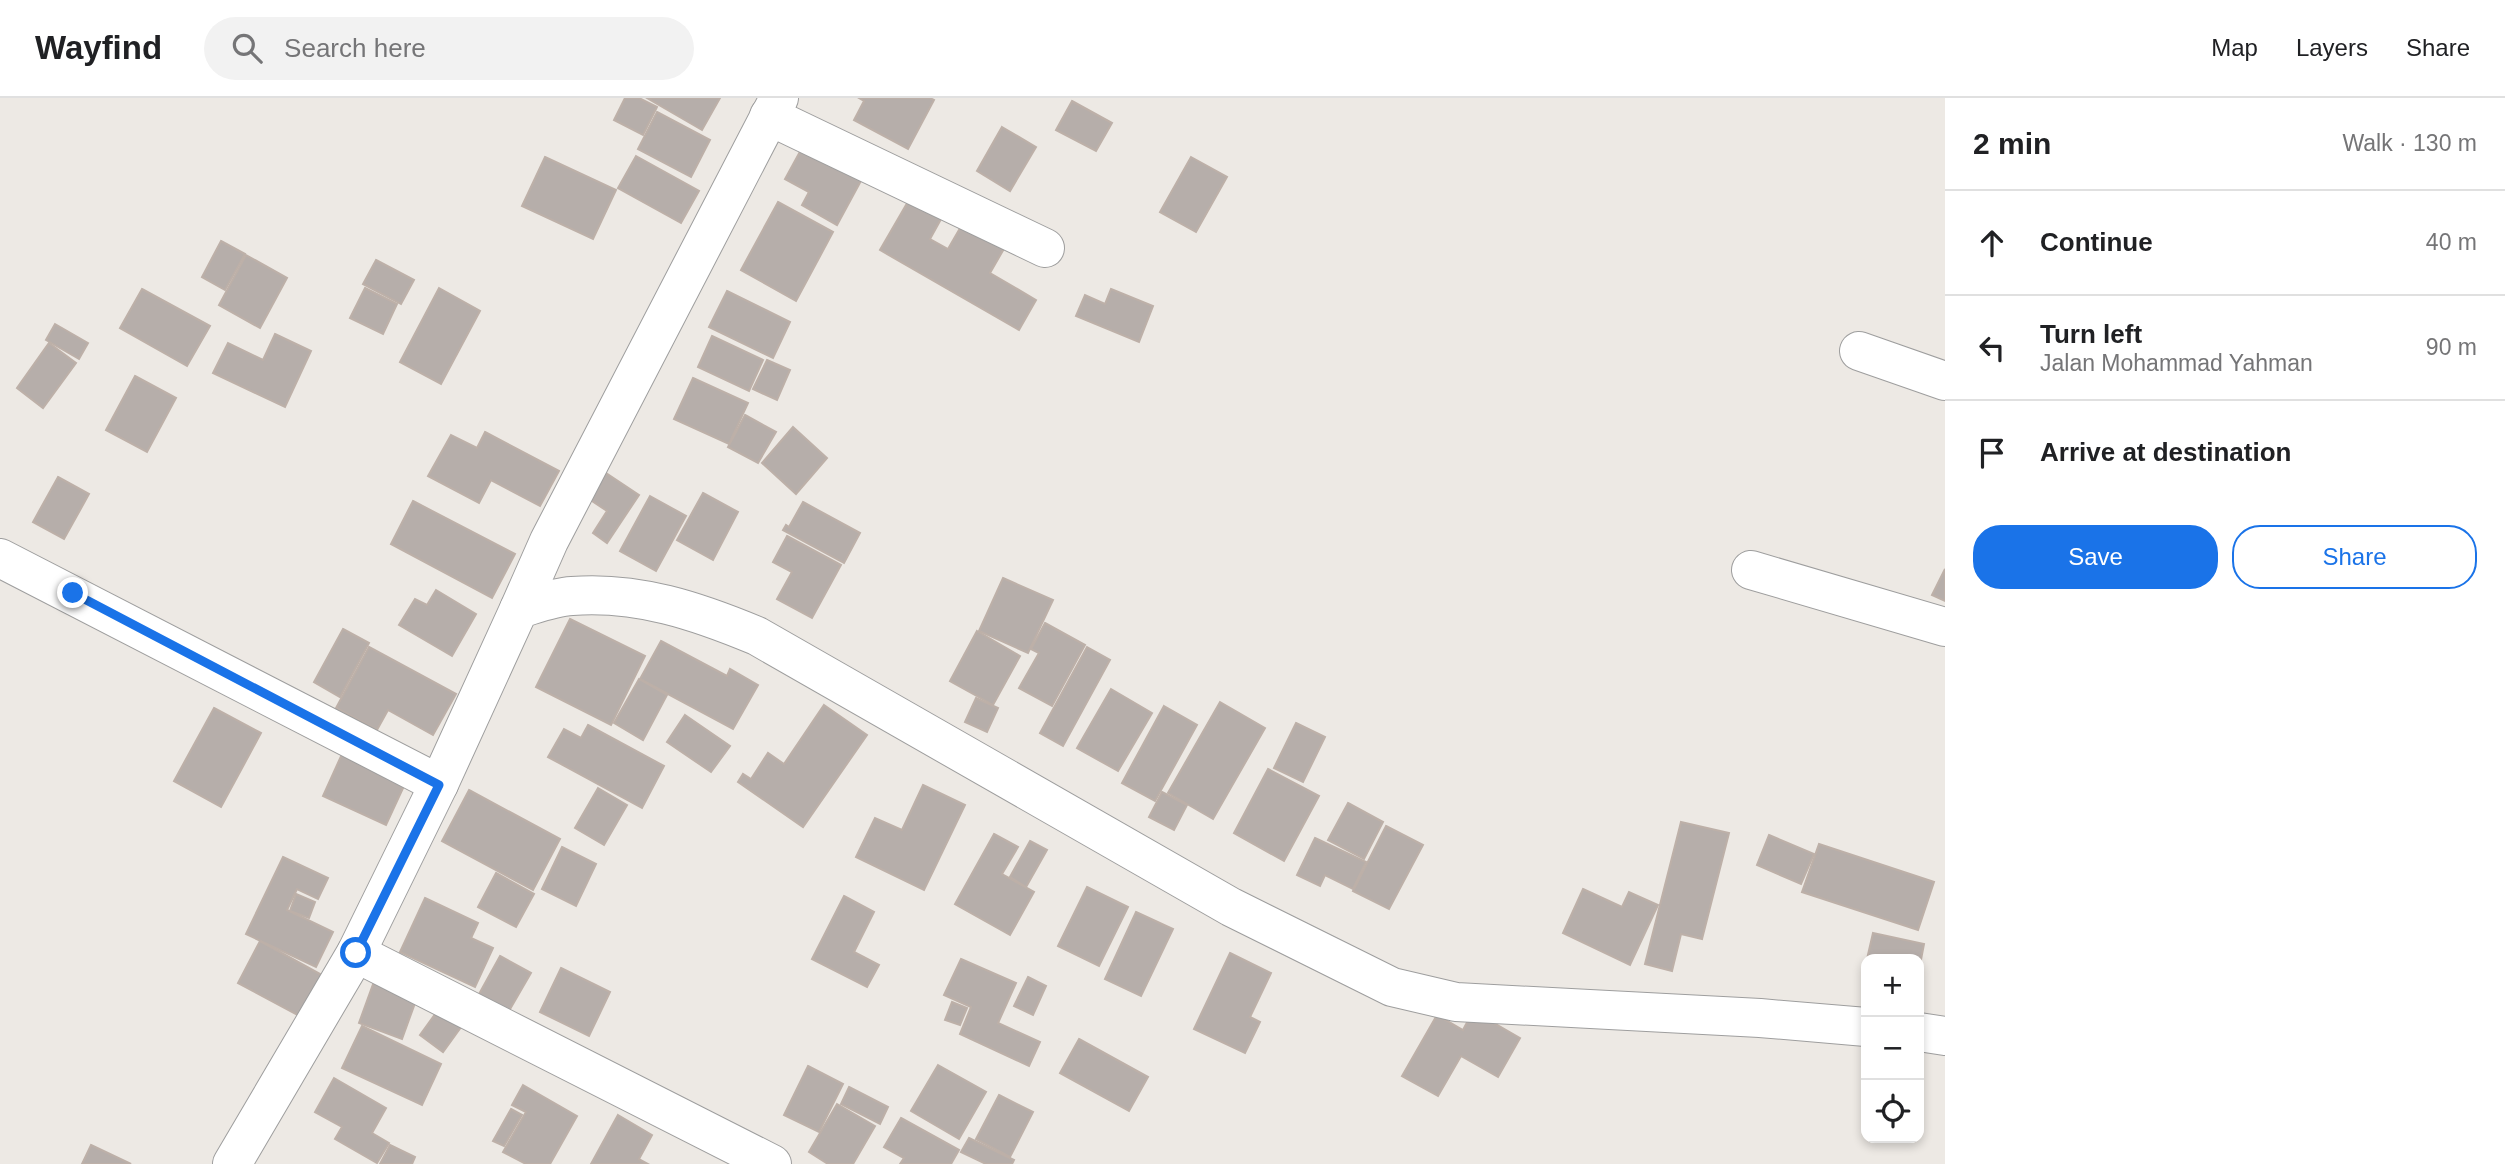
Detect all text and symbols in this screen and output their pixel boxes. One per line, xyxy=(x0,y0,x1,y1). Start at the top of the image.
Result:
search box xyxy=(204,17,694,80)
text: Wayfind xyxy=(35,29,162,66)
icon: search xyxy=(228,29,266,67)
text: Search here xyxy=(284,33,426,63)
text: Map xyxy=(2211,34,2258,61)
text: Layers xyxy=(2296,34,2368,61)
text: Share xyxy=(2406,34,2470,61)
text: 2 min xyxy=(1973,127,2051,160)
text: Walk · 130 m xyxy=(2342,130,2477,156)
icon: ahead xyxy=(1973,224,2011,262)
text: Continue xyxy=(2040,227,2153,257)
text: 40 m xyxy=(2426,229,2477,255)
text: Turn left xyxy=(2040,319,2142,349)
icon: left xyxy=(1973,329,2011,367)
text: 90 m xyxy=(2426,334,2477,360)
text: Jalan Mohammad Yahman xyxy=(2040,350,2313,376)
icon: arrive xyxy=(1973,434,2011,472)
text: Arrive at destination xyxy=(2040,437,2291,467)
button: Save xyxy=(1973,525,2218,589)
button: Share xyxy=(2232,525,2477,589)
route end xyxy=(57,577,88,608)
route start xyxy=(340,937,371,968)
map controls xyxy=(1861,954,1924,1143)
button: + xyxy=(1861,954,1924,1017)
button: − xyxy=(1861,1017,1924,1080)
button: locate xyxy=(1861,1080,1924,1143)

